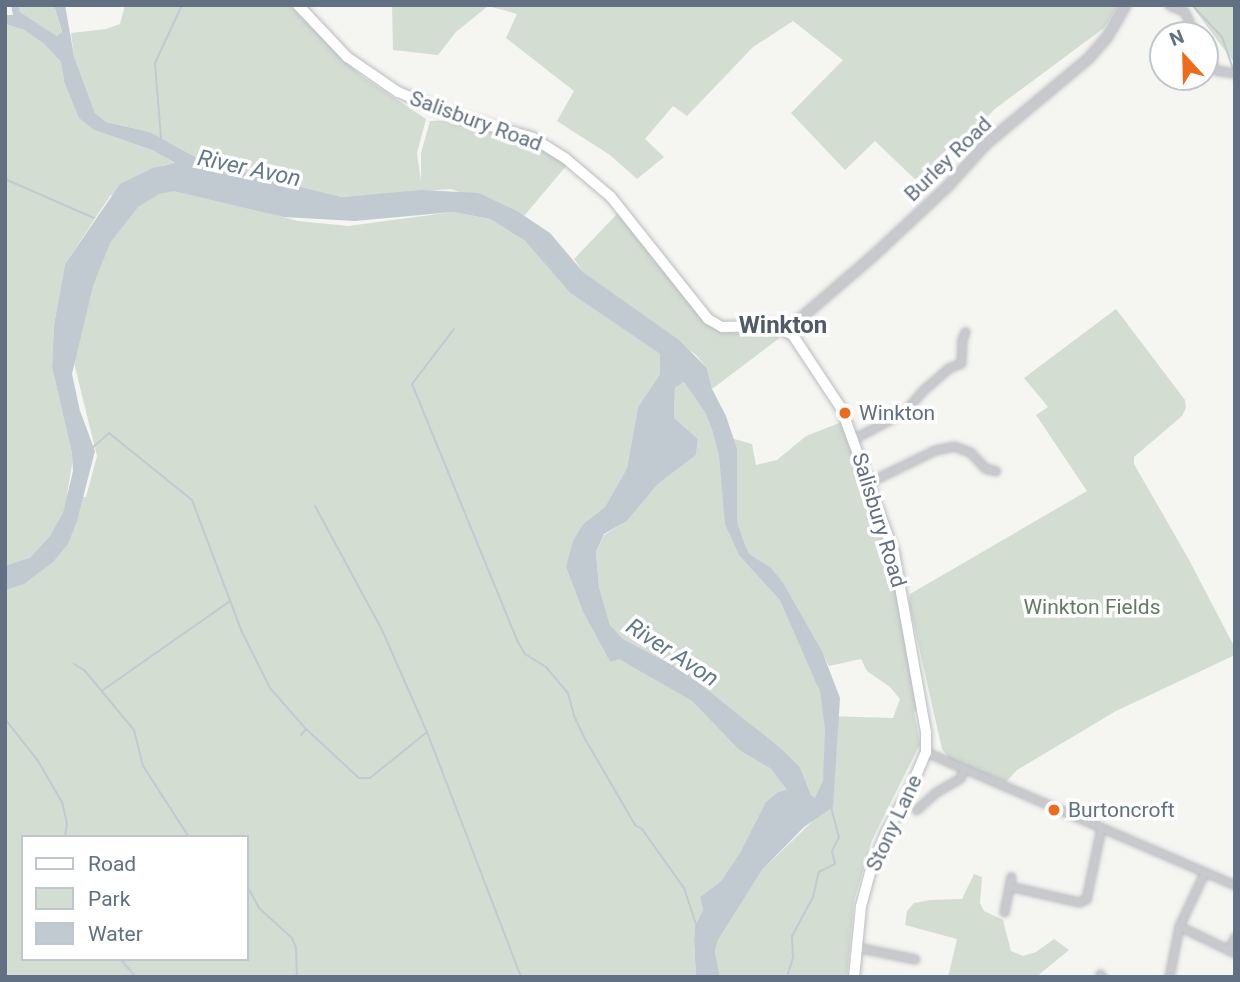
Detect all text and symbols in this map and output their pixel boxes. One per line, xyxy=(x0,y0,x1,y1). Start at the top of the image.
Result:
north arrow xyxy=(1149,21,1219,91)
text: N xyxy=(1166,25,1187,51)
street label: Salisbury Road xyxy=(406,85,546,157)
street label: Burley Road xyxy=(899,111,997,207)
water label: River Avon xyxy=(195,145,303,193)
district label: Winkton xyxy=(739,312,827,340)
place label: Winkton xyxy=(859,400,935,426)
marker: Winkton xyxy=(837,405,853,421)
street label: Salisbury Road xyxy=(847,450,911,590)
park label: Winkton Fields xyxy=(1023,594,1161,620)
water label: River Avon xyxy=(621,613,723,693)
street label: Stony Lane xyxy=(861,771,927,875)
place label: Burtoncroft xyxy=(1068,797,1175,823)
marker: Burtoncroft xyxy=(1046,802,1062,818)
legend xyxy=(21,835,248,961)
text: Road xyxy=(88,852,136,876)
text: Park xyxy=(88,887,130,911)
text: Water xyxy=(88,922,143,946)

